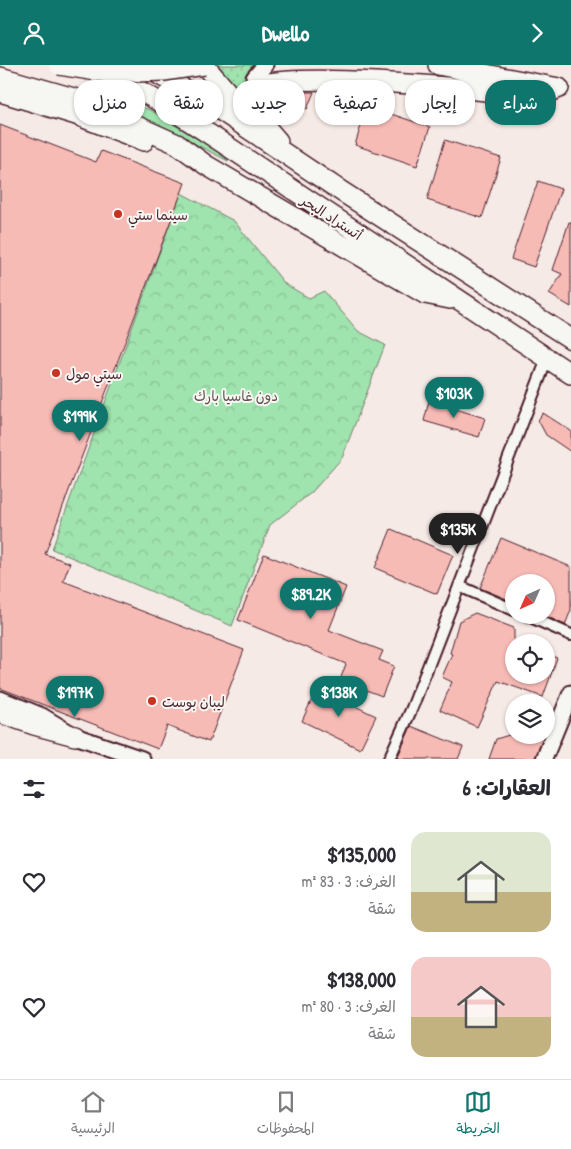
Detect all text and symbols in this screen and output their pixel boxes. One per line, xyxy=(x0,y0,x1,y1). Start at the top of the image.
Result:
text: Dwello xyxy=(262,18,309,48)
icon: person xyxy=(20,19,48,47)
icon: forward xyxy=(523,19,551,47)
chip: منزل xyxy=(74,80,145,125)
chip: شقة xyxy=(155,80,223,125)
chip: جديد xyxy=(233,80,305,125)
chip: تصفية xyxy=(315,80,395,125)
chip: إيجار xyxy=(405,80,475,125)
chip: شراء xyxy=(485,80,556,125)
street label: أتستراد البحر xyxy=(297,190,367,244)
place label: سينما ستي xyxy=(128,205,188,228)
marker: سينما ستي xyxy=(112,208,124,220)
place label: سيتي مول xyxy=(66,364,122,387)
marker: سيتي مول xyxy=(50,367,62,379)
pin: $103K xyxy=(419,377,489,419)
text: $103K xyxy=(436,382,472,404)
park label: دون غاسيا بارك xyxy=(194,386,278,405)
pin: $199K xyxy=(45,399,115,442)
text: $199K xyxy=(63,405,97,427)
pin: $135K xyxy=(423,513,493,555)
text: $135K xyxy=(440,518,476,540)
north arrow xyxy=(505,574,555,624)
map controls xyxy=(505,574,555,744)
pin: $89.2K xyxy=(270,577,352,620)
text: $89.2K xyxy=(291,583,331,605)
button: locate xyxy=(505,634,555,684)
pin: $197K xyxy=(40,675,110,718)
pin: $138K xyxy=(304,675,374,718)
text: $197K xyxy=(57,681,93,703)
text: $138K xyxy=(321,681,357,703)
place label: ليبان بوست xyxy=(162,692,225,711)
button: layers xyxy=(505,694,555,744)
marker: ليبان بوست xyxy=(146,695,158,707)
text: العقارات: 6 xyxy=(463,773,551,802)
icon: filters xyxy=(20,775,48,803)
text: $135,000 xyxy=(327,840,396,869)
icon: home xyxy=(451,852,511,912)
icon: heart xyxy=(20,868,48,896)
text: الغرف: 3 · 83 m² xyxy=(302,870,396,892)
text: شقة xyxy=(368,897,396,919)
text: $138,000 xyxy=(327,965,396,994)
icon: home xyxy=(451,977,511,1037)
icon: heart xyxy=(20,993,48,1021)
text: الغرف: 3 · 80 m² xyxy=(302,995,396,1017)
text: شقة xyxy=(368,1022,396,1044)
tab: الرئيسية xyxy=(71,1088,115,1141)
tab: المحفوظات xyxy=(257,1088,314,1141)
tab: الخريطة xyxy=(456,1088,500,1141)

